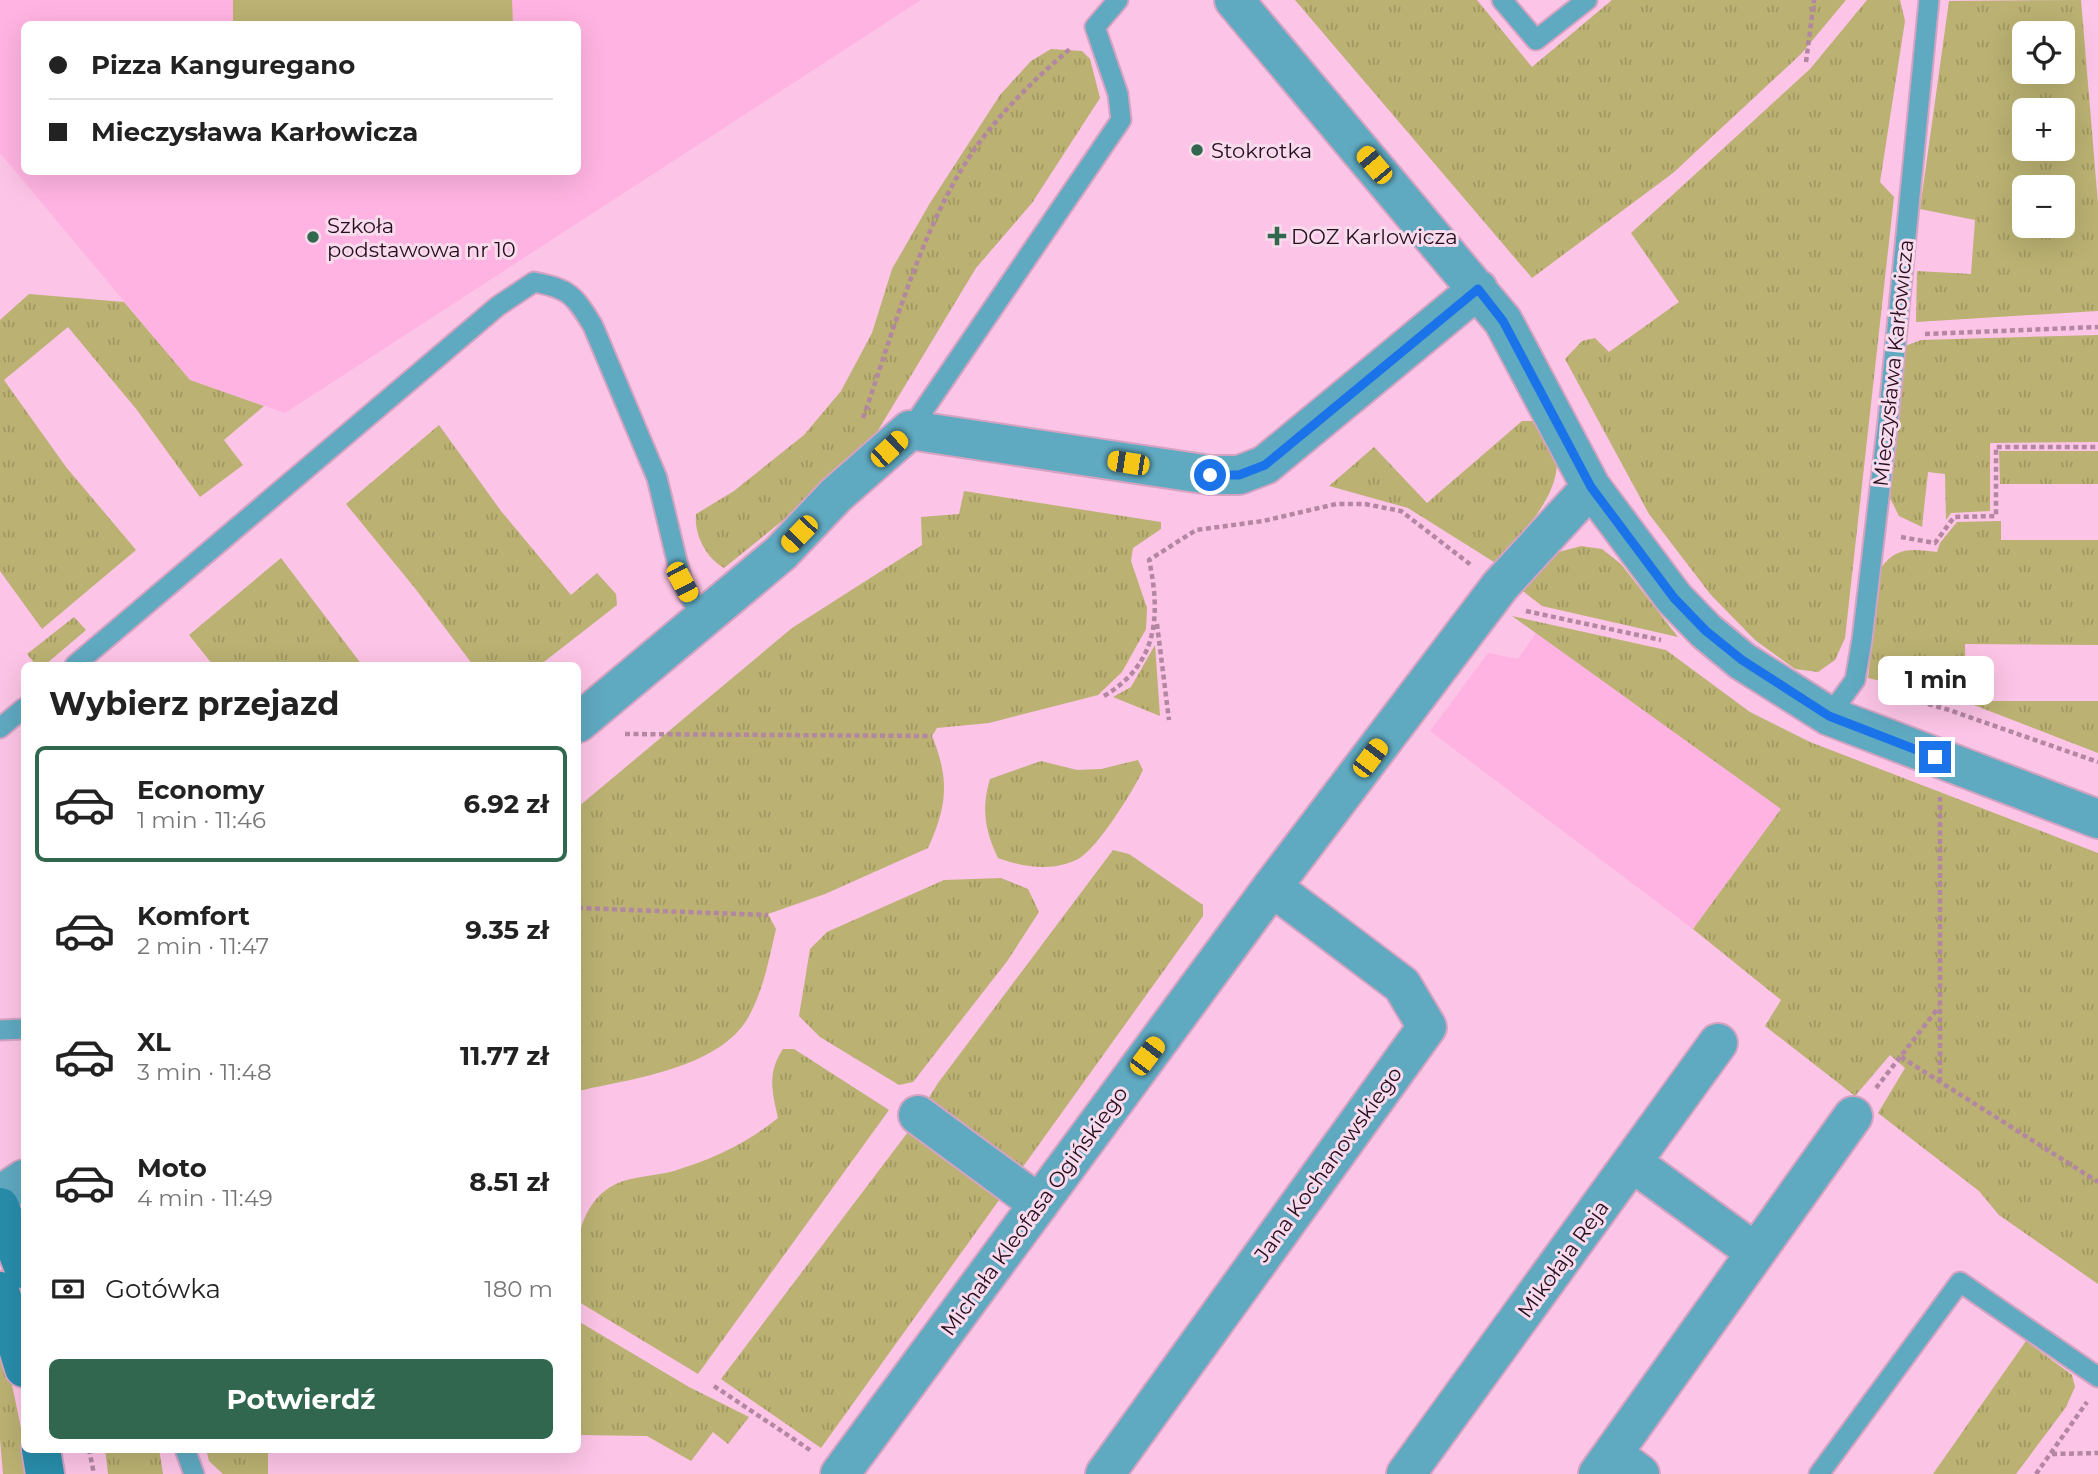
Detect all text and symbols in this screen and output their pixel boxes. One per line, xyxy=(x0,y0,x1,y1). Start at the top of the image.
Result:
map controls xyxy=(2012,21,2075,238)
button: locate xyxy=(2012,21,2075,84)
text: Pizza Kanguregano xyxy=(91,49,355,81)
button: + xyxy=(2012,98,2075,161)
text: Mieczysława Karłowicza xyxy=(91,116,418,148)
place label: Stokrotka xyxy=(1211,138,1312,163)
marker: Stokrotka xyxy=(1189,142,1205,158)
car xyxy=(1353,142,1396,188)
button: − xyxy=(2012,175,2075,238)
place label: Szkoła podstawowa nr 10 xyxy=(327,213,516,262)
place label: DOZ Karlowicza xyxy=(1291,224,1458,249)
marker: DOZ Karlowicza xyxy=(1269,228,1285,244)
marker: Szkoła podstawowa nr 10 xyxy=(305,229,321,245)
street label: Mieczysława Karłowicza xyxy=(1868,238,1918,488)
car xyxy=(867,427,912,471)
car xyxy=(1106,449,1151,477)
route start xyxy=(1194,459,1226,491)
car xyxy=(777,512,822,556)
car xyxy=(663,559,702,605)
callout: 1 min xyxy=(1877,656,1993,704)
text: 1 min xyxy=(1905,666,1967,694)
text: Wybierz przejazd xyxy=(49,684,339,723)
car xyxy=(1349,735,1392,781)
route end xyxy=(1919,741,1951,773)
icon: car xyxy=(53,773,116,836)
text: Economy xyxy=(137,774,264,806)
text: 6.92 zł xyxy=(464,788,549,820)
text: 1 min · 11:46 xyxy=(137,806,266,834)
icon: car xyxy=(53,899,116,962)
text: Komfort xyxy=(137,900,250,932)
text: 9.35 zł xyxy=(465,914,549,946)
text: 2 min · 11:47 xyxy=(137,932,269,960)
icon: car xyxy=(53,1025,116,1088)
text: XL xyxy=(137,1026,171,1058)
car xyxy=(1126,1033,1169,1079)
text: 11.77 zł xyxy=(460,1040,549,1072)
text: 3 min · 11:48 xyxy=(137,1058,272,1086)
street label: Jana Kochanowskiego xyxy=(1248,1062,1407,1267)
street label: Michała Kleofasa Ogińskiego xyxy=(935,1081,1133,1341)
icon: car xyxy=(53,1151,116,1214)
text: Moto xyxy=(137,1152,207,1184)
text: 8.51 zł xyxy=(469,1166,549,1198)
text: 4 min · 11:49 xyxy=(137,1184,273,1212)
street label: Mikołaja Reja xyxy=(1512,1196,1614,1322)
icon: cash xyxy=(49,1270,87,1308)
text: Gotówka xyxy=(105,1273,221,1305)
text: 180 m xyxy=(484,1275,553,1303)
button: Potwierdź xyxy=(49,1359,553,1439)

